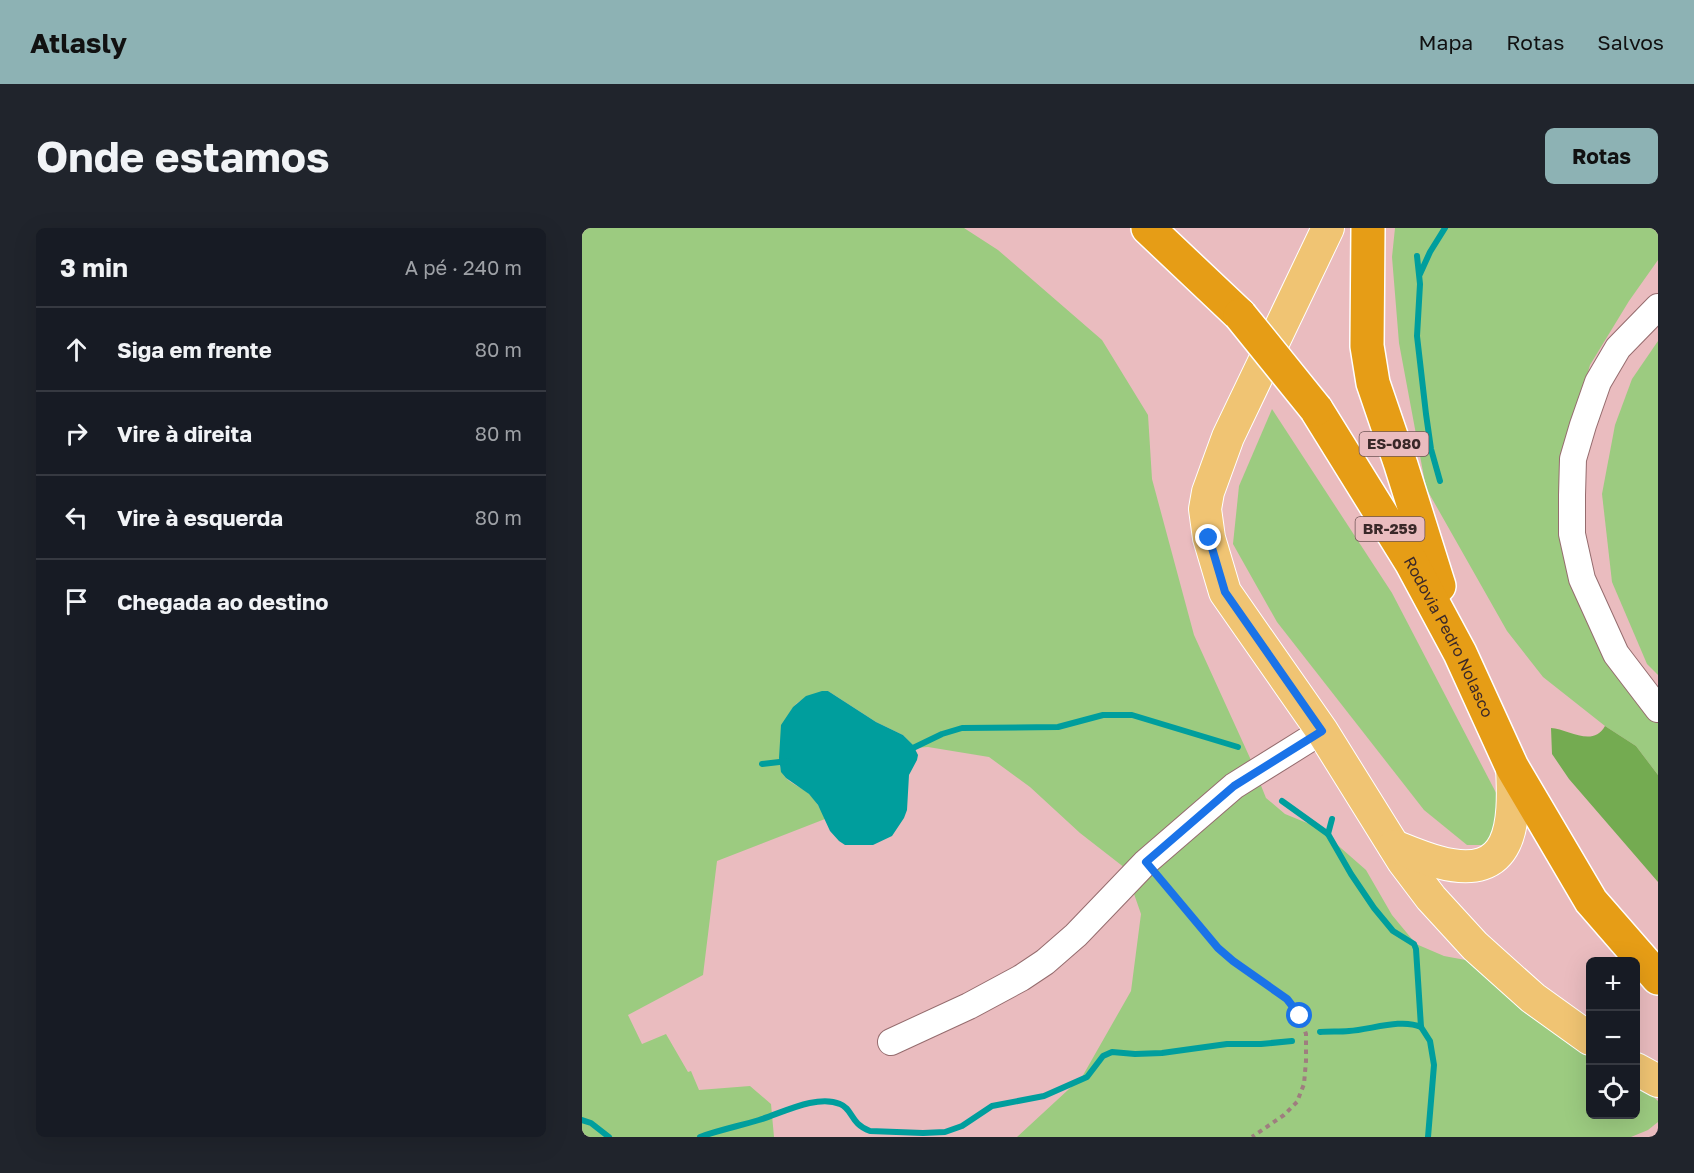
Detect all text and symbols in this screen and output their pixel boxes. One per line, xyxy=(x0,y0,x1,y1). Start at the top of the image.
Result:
text: Atlasly xyxy=(30,26,127,59)
text: Mapa xyxy=(1419,29,1473,55)
text: Rotas xyxy=(1506,29,1564,55)
text: Salvos xyxy=(1597,29,1664,55)
button: Rotas xyxy=(1545,128,1658,184)
text: Onde estamos xyxy=(36,131,330,181)
text: 3 min xyxy=(60,252,128,283)
text: A pé · 240 m xyxy=(405,255,522,279)
icon: ahead xyxy=(60,333,93,366)
text: Siga em frente xyxy=(117,336,272,363)
text: 80 m xyxy=(475,337,522,361)
icon: right xyxy=(60,417,93,450)
text: Vire à direita xyxy=(117,420,252,447)
text: 80 m xyxy=(475,421,522,445)
road number: ES-080 xyxy=(1360,432,1428,456)
icon: left xyxy=(60,501,93,534)
text: Vire à esquerda xyxy=(117,504,283,531)
text: 80 m xyxy=(475,505,522,529)
road number: BR-259 xyxy=(1356,517,1424,541)
route end xyxy=(1195,524,1221,550)
street label: Rodovia Pedro Nolasco xyxy=(1400,553,1498,720)
icon: arrive xyxy=(60,585,93,618)
text: Chegada ao destino xyxy=(117,588,329,615)
map controls xyxy=(1586,957,1640,1119)
button: + xyxy=(1586,957,1640,1011)
route start xyxy=(1286,1002,1312,1028)
button: − xyxy=(1586,1011,1640,1065)
button: locate xyxy=(1586,1065,1640,1119)

